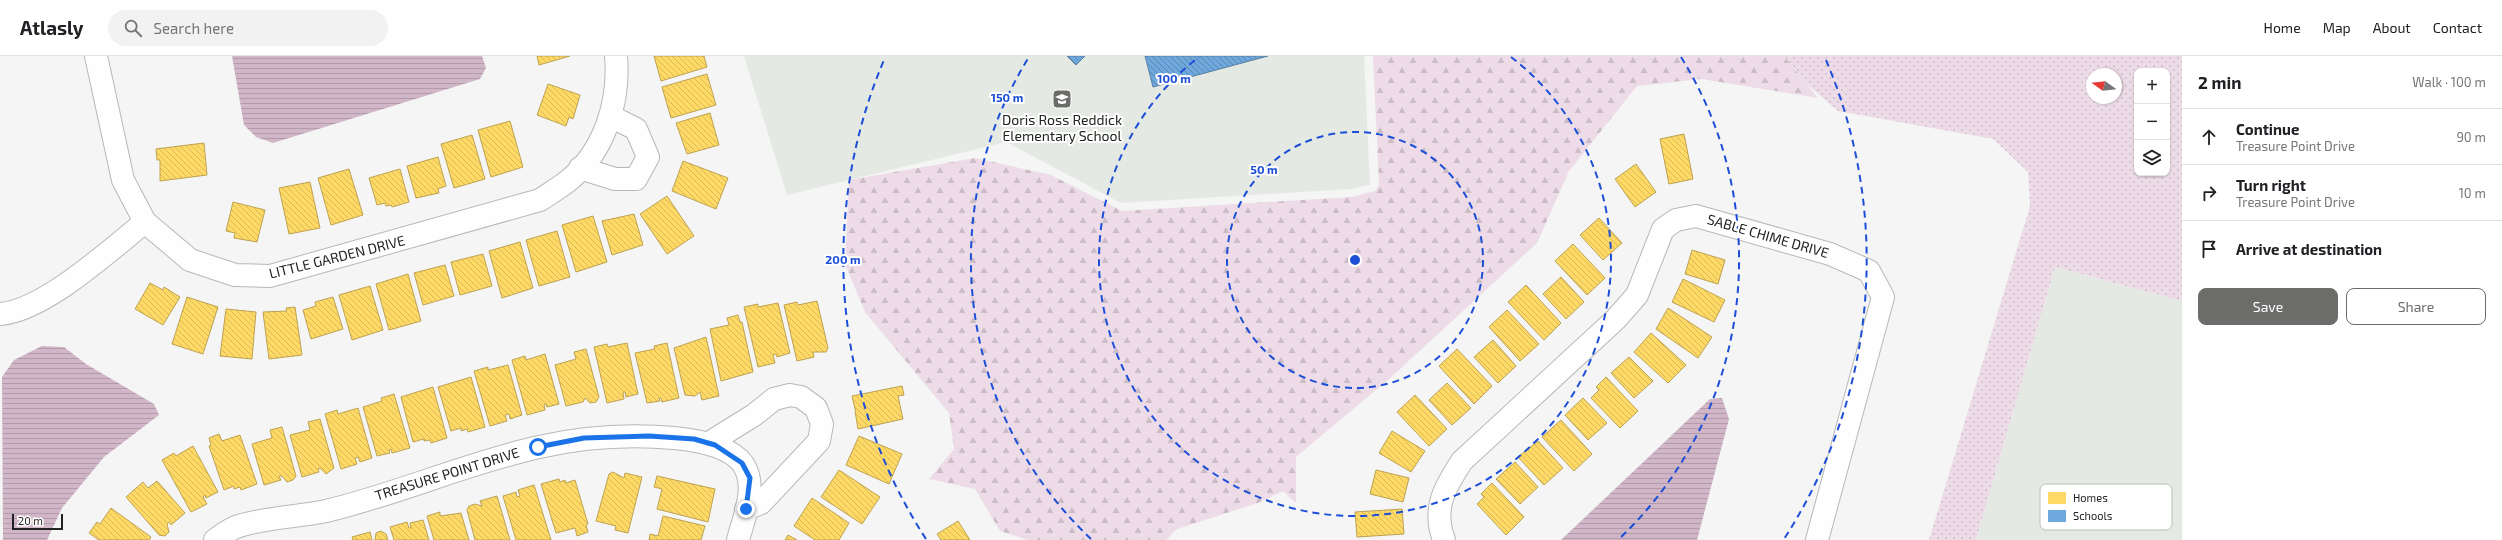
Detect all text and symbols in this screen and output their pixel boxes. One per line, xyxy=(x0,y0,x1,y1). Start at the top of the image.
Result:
search box xyxy=(108,10,388,46)
text: Atlasly xyxy=(20,16,84,39)
icon: search xyxy=(122,17,144,39)
text: Search here xyxy=(154,19,234,37)
text: Home xyxy=(2264,19,2301,36)
text: Map xyxy=(2323,19,2351,36)
text: About xyxy=(2373,19,2411,36)
text: Contact xyxy=(2433,19,2482,36)
north arrow xyxy=(2086,68,2122,104)
map controls xyxy=(2134,68,2170,176)
button: + xyxy=(2134,68,2170,104)
text: 100 m xyxy=(1157,71,1191,85)
text: 2 min xyxy=(2198,72,2241,92)
text: Walk · 100 m xyxy=(2412,74,2486,90)
school or university icon: Doris Ross Reddick Elementary School xyxy=(1051,88,1073,110)
text: 150 m xyxy=(991,90,1023,104)
button: − xyxy=(2134,104,2170,140)
place label: Doris Ross Reddick Elementary School xyxy=(1002,111,1122,144)
text: Continue xyxy=(2236,120,2299,138)
icon: ahead xyxy=(2198,126,2220,148)
text: 90 m xyxy=(2456,129,2486,145)
text: Treasure Point Drive xyxy=(2236,138,2355,154)
button: layers xyxy=(2134,140,2170,176)
text: 50 m xyxy=(1250,162,1278,176)
text: Turn right xyxy=(2236,176,2306,194)
icon: right xyxy=(2198,182,2220,204)
text: 10 m xyxy=(2459,185,2486,201)
text: Treasure Point Drive xyxy=(2236,194,2355,210)
street label: SABLE CHIME DRIVE xyxy=(1705,210,1831,261)
street label: LITTLE GARDEN DRIVE xyxy=(267,231,407,282)
icon: arrive xyxy=(2198,238,2220,260)
text: Arrive at destination xyxy=(2236,240,2382,258)
text: 200 m xyxy=(825,252,861,266)
centre of rings xyxy=(1348,253,1362,267)
button: Save xyxy=(2198,288,2338,325)
button: Share xyxy=(2346,288,2486,325)
route start xyxy=(529,438,547,456)
street label: TREASURE POINT DRIVE xyxy=(373,443,521,504)
legend xyxy=(2040,484,2172,530)
text: Homes xyxy=(2073,491,2108,504)
route end xyxy=(737,500,755,518)
text: Schools xyxy=(2073,509,2113,522)
scale bar xyxy=(12,512,63,531)
text: 20 m xyxy=(18,514,43,527)

